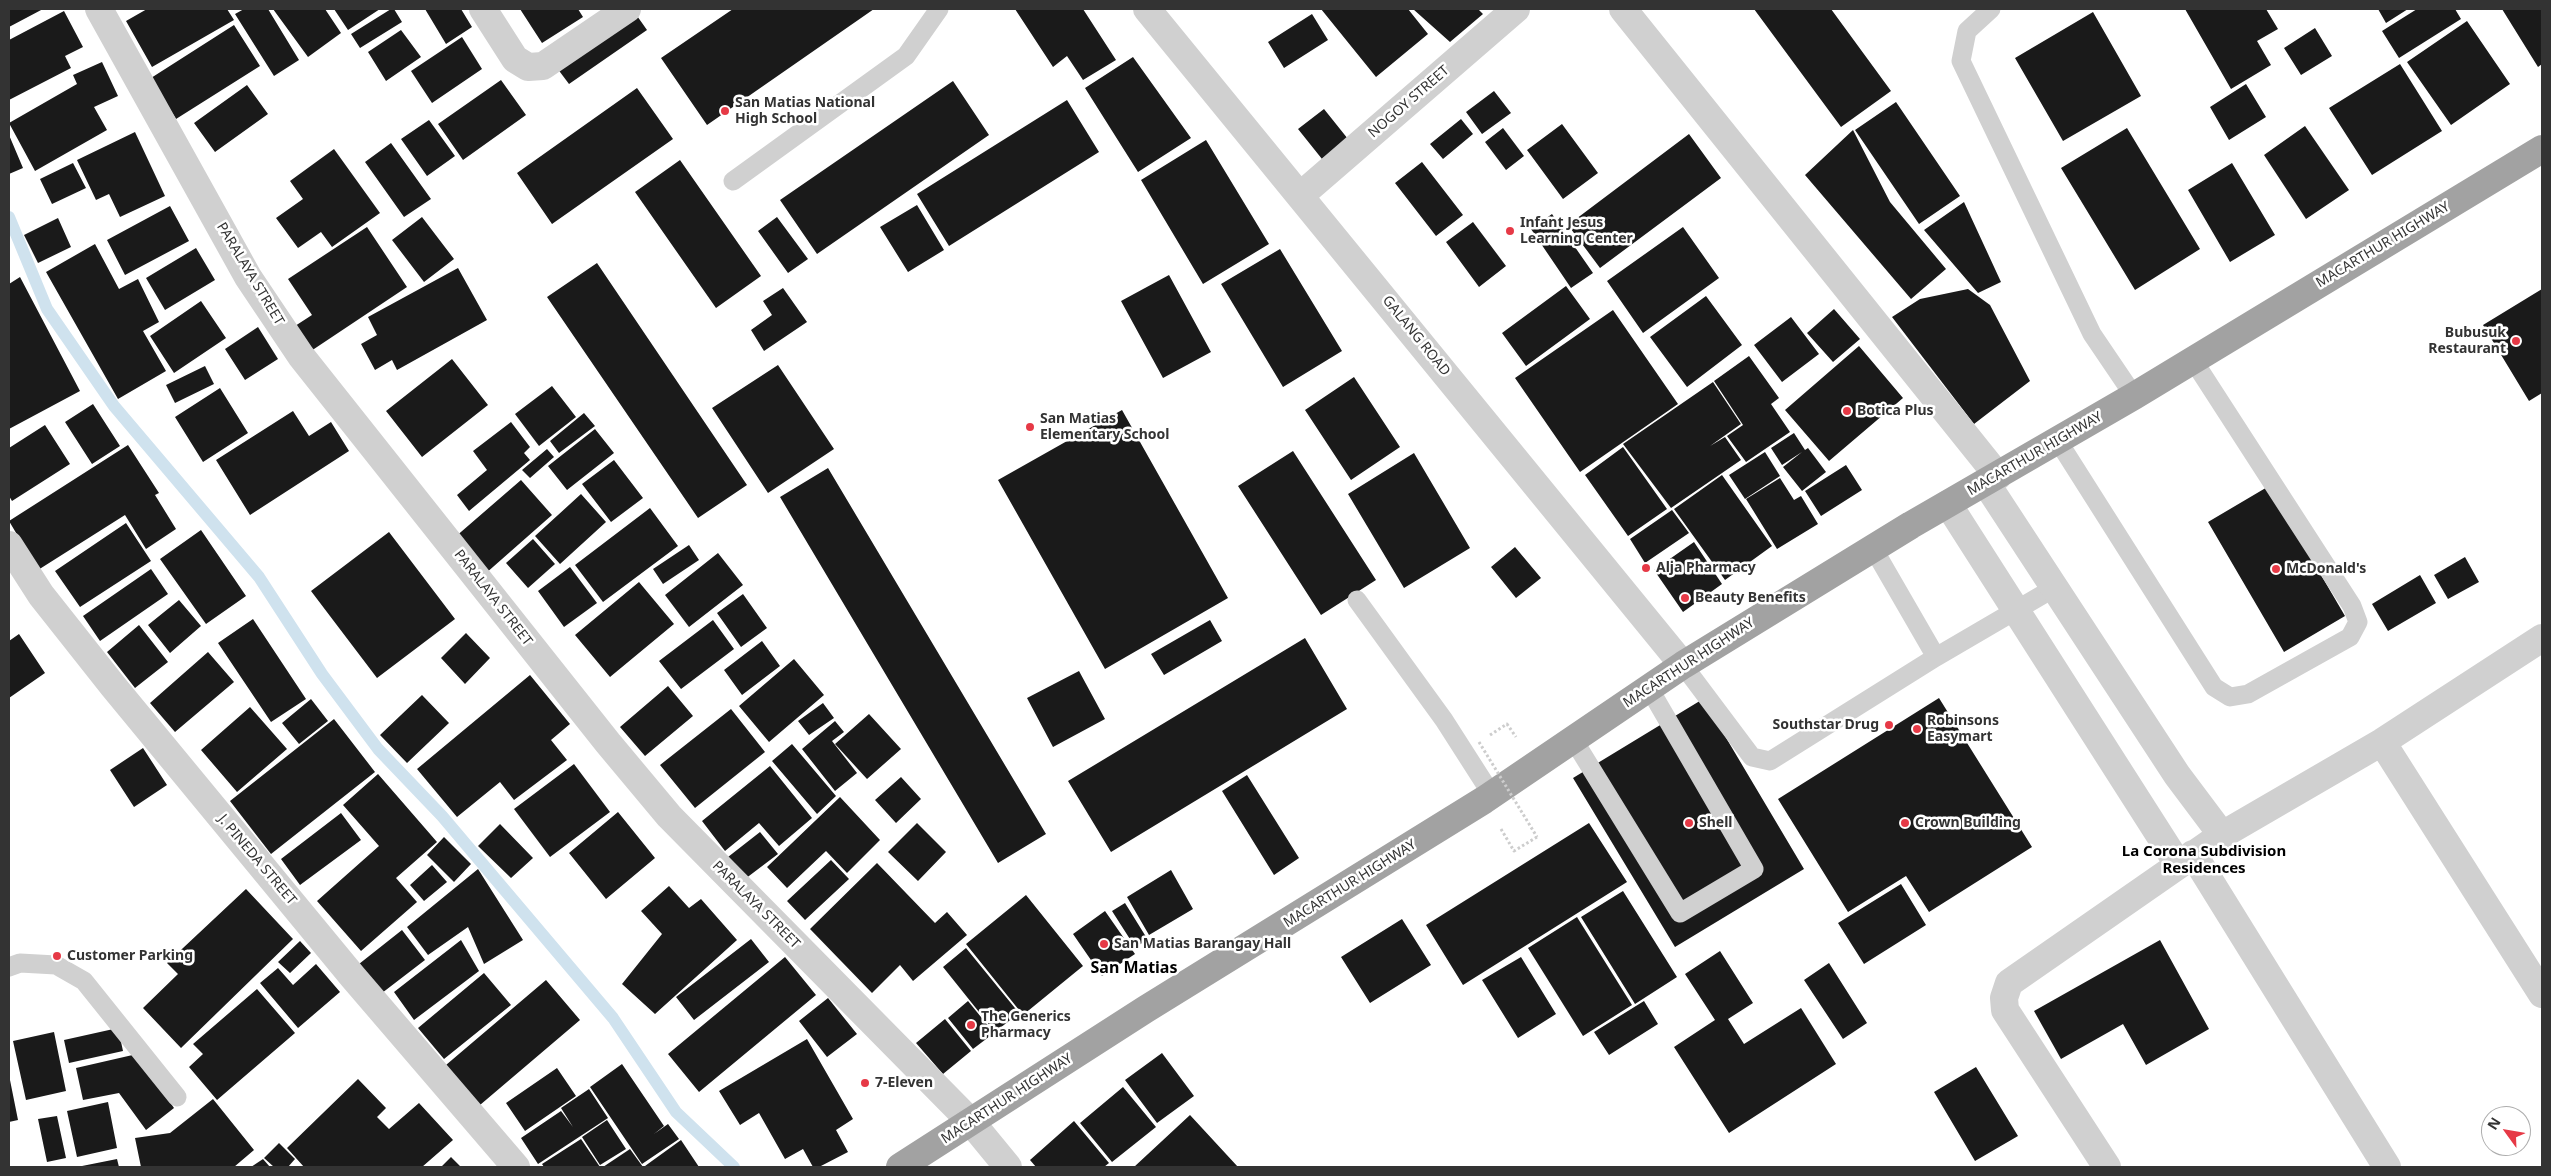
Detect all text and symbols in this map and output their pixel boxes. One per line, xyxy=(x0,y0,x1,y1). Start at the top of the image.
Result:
street label: NOGOY STREET xyxy=(1365,62,1453,142)
place label: San Matias National High School xyxy=(735,95,875,128)
marker: San Matias National High School xyxy=(719,105,731,117)
street label: MACARTHUR HIGHWAY xyxy=(2313,198,2453,292)
place label: Infant Jesus Learning Center xyxy=(1520,215,1633,248)
street label: PARALAYA STREET xyxy=(213,220,287,328)
marker: Infant Jesus Learning Center xyxy=(1504,225,1516,237)
street label: GALANG ROAD xyxy=(1379,292,1453,380)
place label: Bubusuk Restaurant xyxy=(2428,325,2506,358)
marker: Bubusuk Restaurant xyxy=(2510,335,2522,347)
place label: Botica Plus xyxy=(1857,403,1934,419)
marker: Botica Plus xyxy=(1841,405,1853,417)
street label: MACARTHUR HIGHWAY xyxy=(1965,409,2105,499)
place label: San Matias Elementary School xyxy=(1040,411,1170,444)
marker: San Matias Elementary School xyxy=(1024,421,1036,433)
street label: PARALAYA STREET xyxy=(450,547,536,649)
place label: Alja Pharmacy xyxy=(1656,560,1756,576)
place label: McDonald's xyxy=(2286,561,2366,577)
marker: Alja Pharmacy xyxy=(1640,562,1652,574)
marker: McDonald's xyxy=(2270,563,2282,575)
place label: Beauty Benefits xyxy=(1695,590,1806,606)
marker: Beauty Benefits xyxy=(1679,592,1691,604)
street label: MACARTHUR HIGHWAY xyxy=(1620,614,1758,712)
place label: Robinsons Easymart xyxy=(1927,713,1999,746)
place label: Southstar Drug xyxy=(1772,717,1879,733)
marker: Southstar Drug xyxy=(1883,719,1895,731)
marker: Robinsons Easymart xyxy=(1911,723,1923,735)
street label: J. PINEDA STREET xyxy=(214,811,300,909)
place label: Shell xyxy=(1699,815,1733,831)
place label: Crown Building xyxy=(1915,815,2021,831)
marker: Shell xyxy=(1683,817,1695,829)
marker: Crown Building xyxy=(1899,817,1911,829)
street label: MACARTHUR HIGHWAY xyxy=(1281,836,1419,932)
district label: La Corona Subdivision Residences xyxy=(2122,843,2286,878)
street label: PARALAYA STREET xyxy=(709,858,803,952)
place label: San Matias Barangay Hall xyxy=(1114,936,1291,952)
marker: San Matias Barangay Hall xyxy=(1098,938,1110,950)
place label: Customer Parking xyxy=(67,948,193,964)
marker: Customer Parking xyxy=(51,950,63,962)
district label: San Matias xyxy=(1091,958,1177,978)
place label: The Generics Pharmacy xyxy=(981,1009,1071,1042)
marker: The Generics Pharmacy xyxy=(965,1019,977,1031)
street label: MACARTHUR HIGHWAY xyxy=(938,1050,1076,1148)
place label: 7-Eleven xyxy=(875,1075,933,1091)
marker: 7-Eleven xyxy=(859,1077,871,1089)
north arrow xyxy=(2481,1106,2531,1156)
text: N xyxy=(2483,1113,2505,1133)

